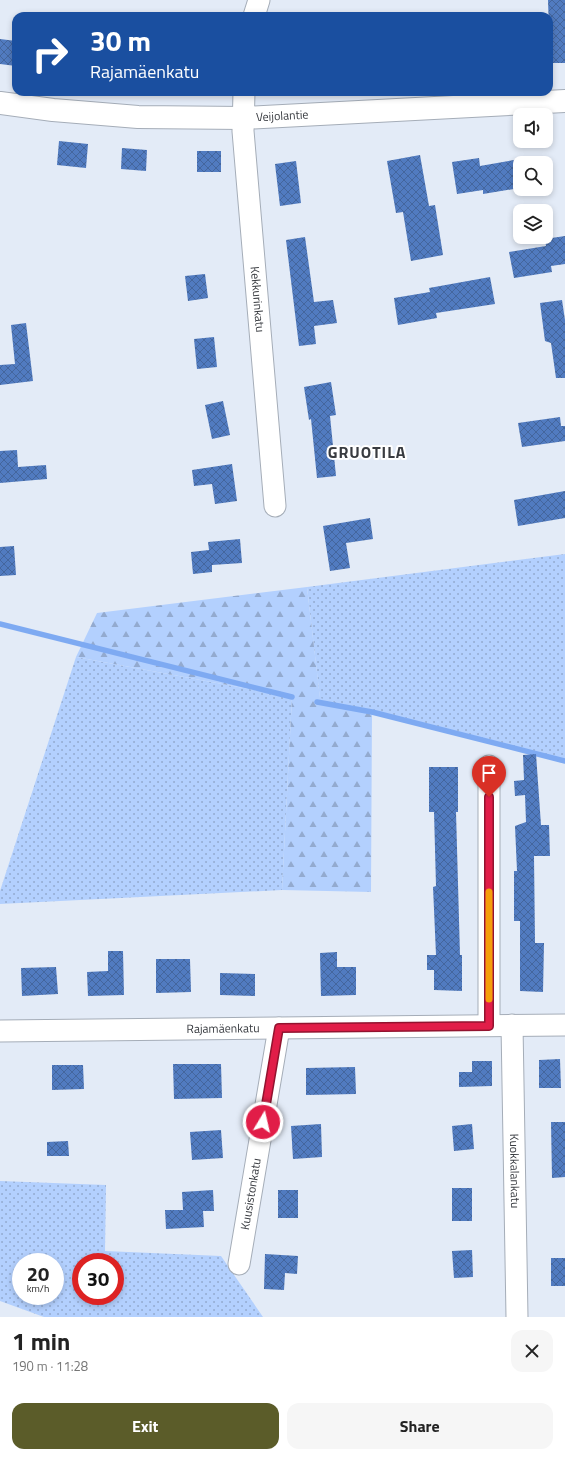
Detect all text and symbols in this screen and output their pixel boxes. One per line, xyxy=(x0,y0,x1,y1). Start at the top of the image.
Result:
text: 30 m xyxy=(90,19,151,62)
icon: right xyxy=(24,28,76,80)
text: Rajamäenkatu xyxy=(90,58,199,85)
street label: Veijolantie xyxy=(255,105,309,126)
map controls xyxy=(513,108,553,244)
button: sound xyxy=(513,108,553,148)
button: search xyxy=(513,156,553,196)
button: layers xyxy=(513,204,553,244)
street label: Kekkurinkatu xyxy=(246,266,270,333)
district label: GRUOTILA xyxy=(328,440,406,464)
pin xyxy=(472,756,506,797)
icon: arrive xyxy=(478,762,500,784)
street label: Rajamäenkatu xyxy=(186,1018,260,1038)
position arrow xyxy=(242,1101,284,1143)
street label: Kuokkalankatu xyxy=(505,1134,525,1208)
street label: Kuusistonkatu xyxy=(235,1157,266,1231)
speed limit sign: 30 xyxy=(72,1253,124,1305)
text: 20 xyxy=(27,1258,49,1289)
text: km/h xyxy=(27,1281,49,1296)
text: 1 min xyxy=(12,1323,70,1359)
button: close xyxy=(511,1330,553,1372)
text: 190 m · 11:28 xyxy=(12,1356,88,1376)
button: Exit xyxy=(12,1403,279,1449)
button: Share xyxy=(287,1403,553,1449)

